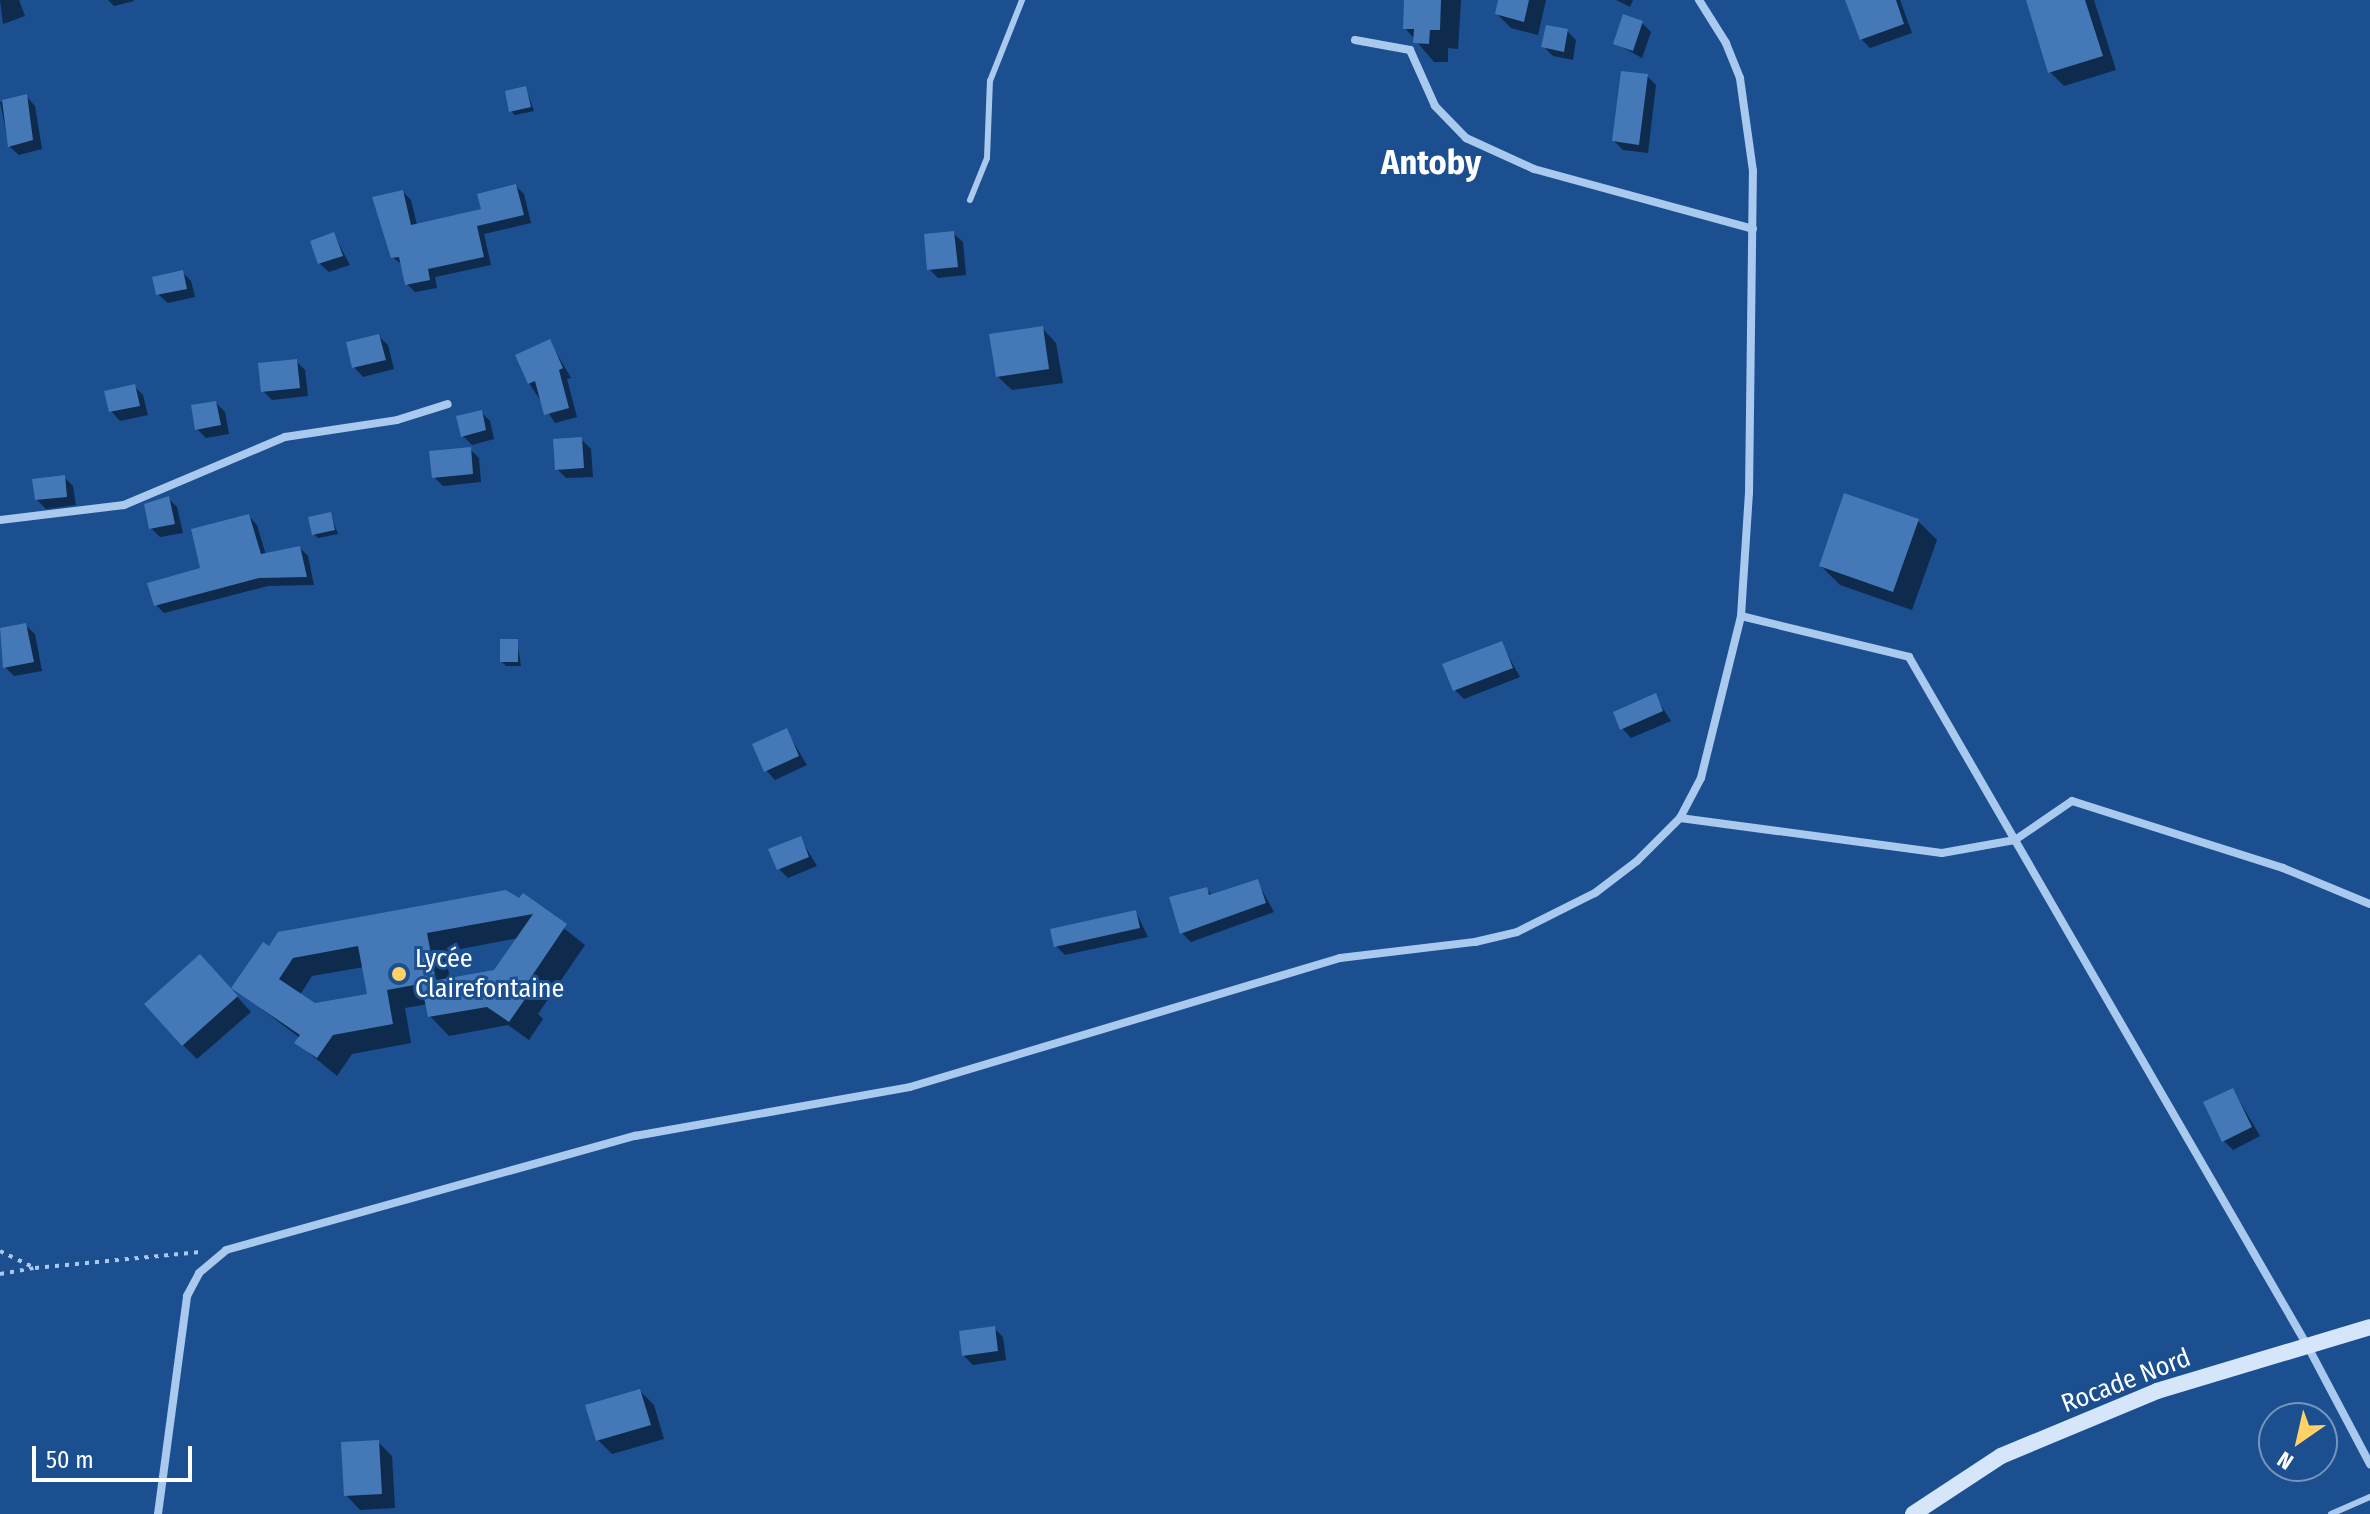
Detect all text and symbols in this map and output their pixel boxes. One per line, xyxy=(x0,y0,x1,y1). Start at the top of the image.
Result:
district label: Antoby xyxy=(1381,143,1481,183)
place label: Lycée Clairefontaine xyxy=(415,943,564,1004)
marker: Lycée Clairefontaine xyxy=(390,965,408,983)
street label: Rocade Nord xyxy=(2057,1342,2195,1420)
north arrow xyxy=(2258,1402,2338,1482)
scale bar xyxy=(36,1430,196,1480)
text: 50 m xyxy=(46,1446,94,1474)
text: N xyxy=(2272,1446,2298,1476)

